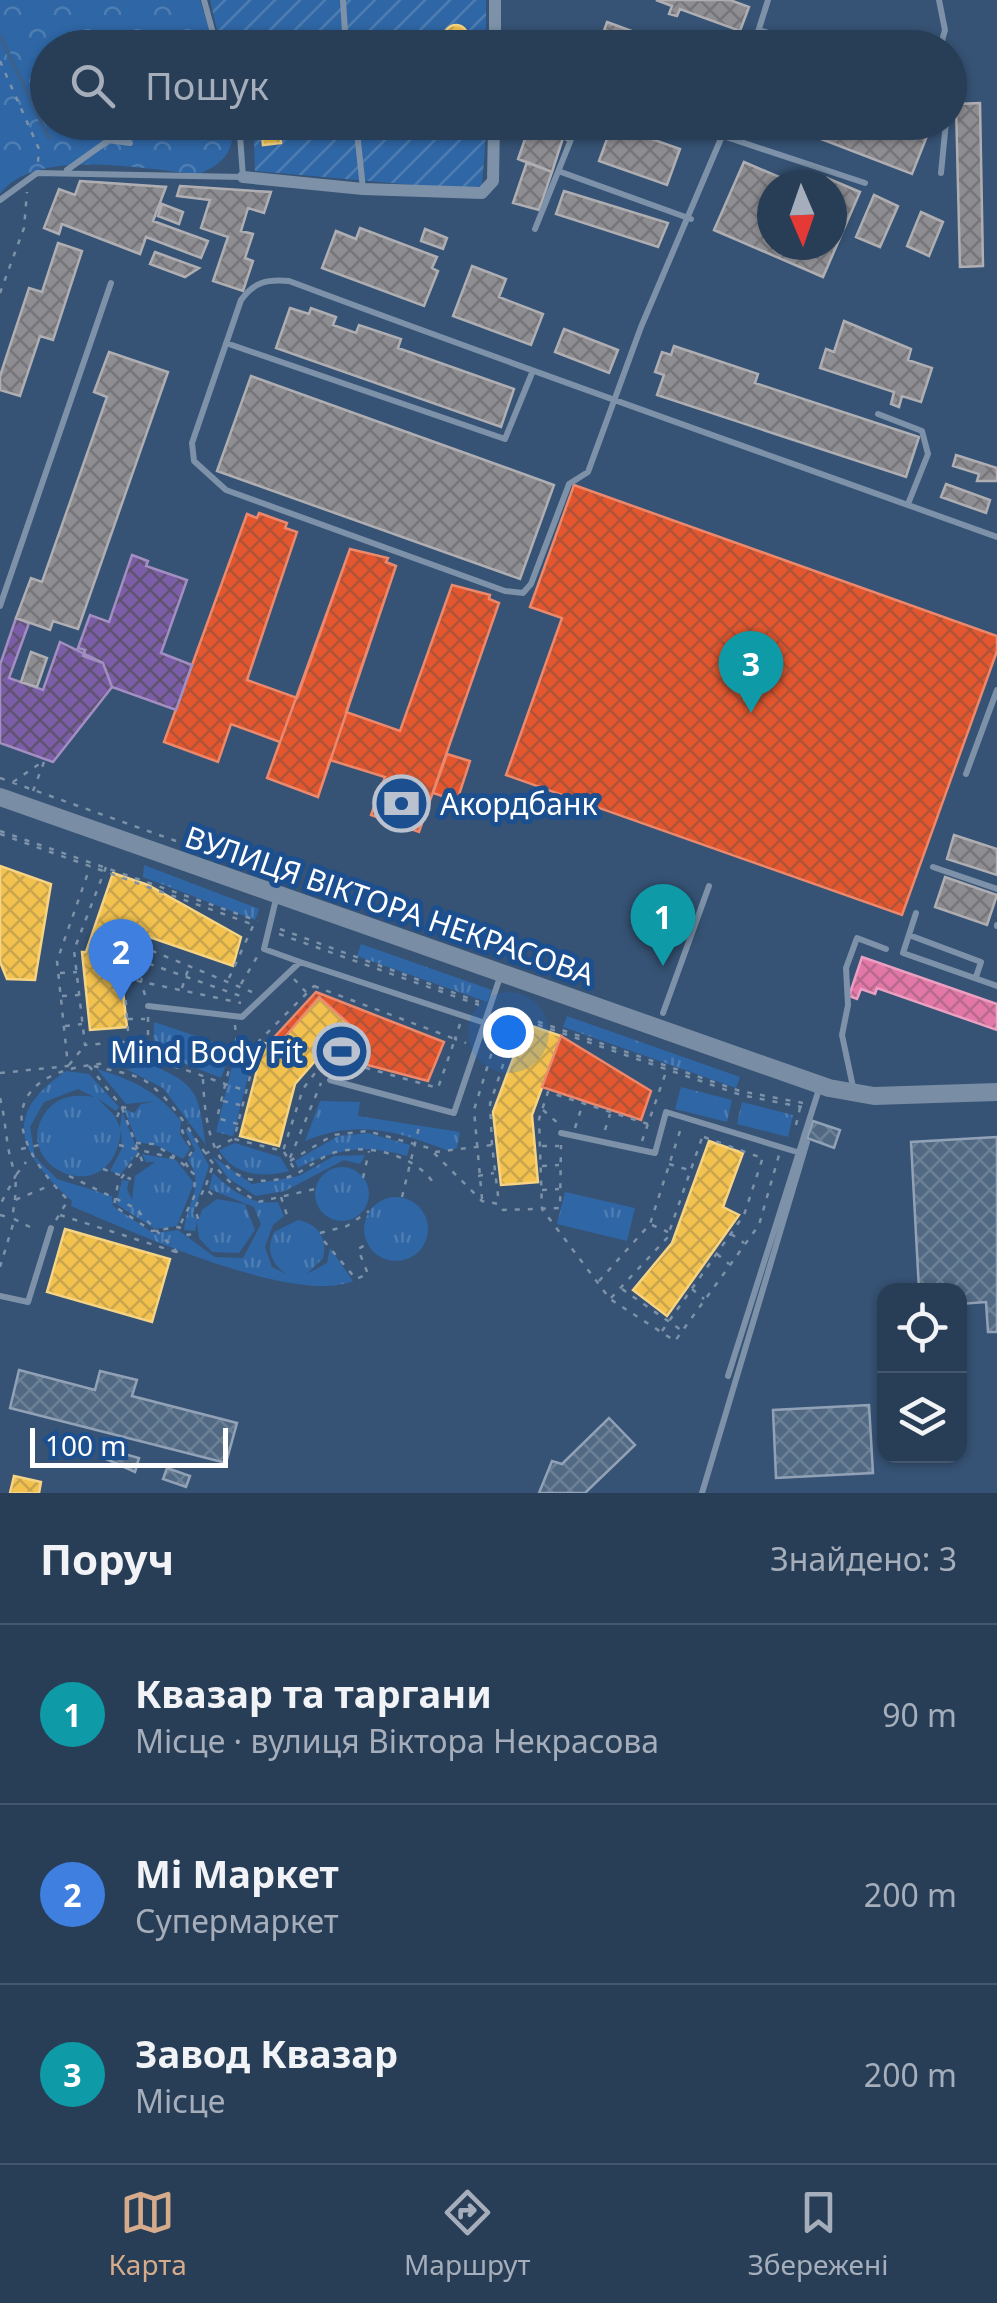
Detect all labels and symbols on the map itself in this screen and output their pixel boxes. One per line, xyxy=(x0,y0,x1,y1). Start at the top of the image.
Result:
north arrow xyxy=(757,170,847,260)
pin: 3 xyxy=(718,630,784,713)
bank icon: Акордбанк xyxy=(371,773,431,833)
place label: Акордбанк xyxy=(440,783,597,824)
street label: ВУЛИЦЯ ВІКТОРА НЕКРАСОВА xyxy=(180,816,601,995)
pin: 1 xyxy=(630,884,696,966)
pin: 2 xyxy=(88,918,154,1001)
your location xyxy=(483,1007,534,1058)
sports icon: Mind Body Fit xyxy=(312,1021,372,1081)
place label: Mind Body Fit xyxy=(110,1031,303,1072)
scale bar xyxy=(30,1423,228,1468)

